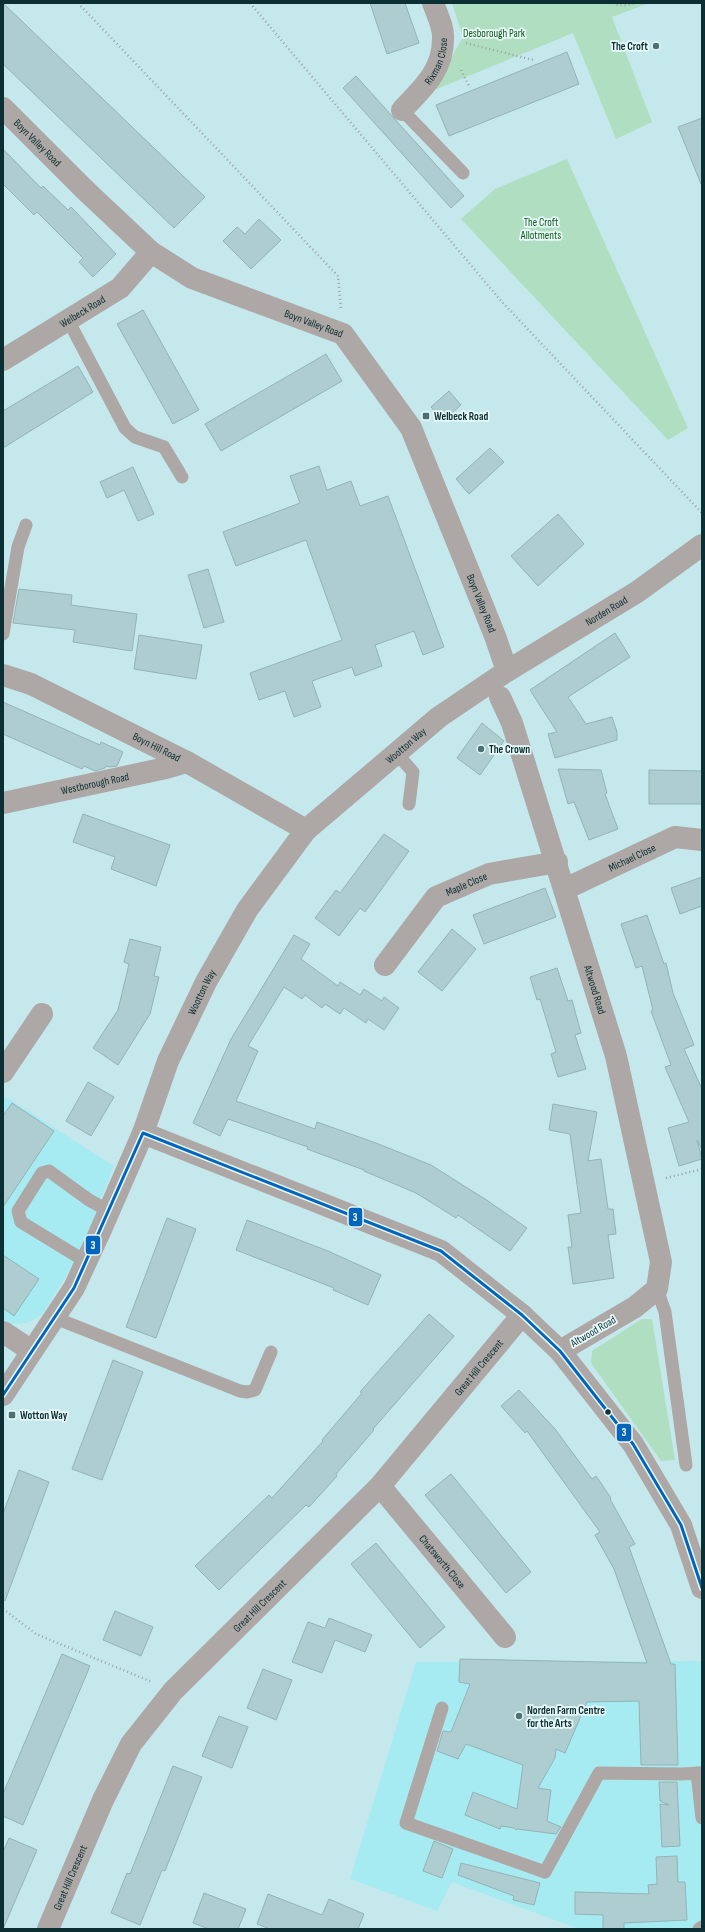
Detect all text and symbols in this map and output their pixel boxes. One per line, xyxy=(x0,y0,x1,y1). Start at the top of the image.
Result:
park label: Desborough Park xyxy=(463,27,526,40)
street label: Rixman Close xyxy=(422,38,450,87)
place label: The Croft xyxy=(611,40,648,53)
marker: The Croft xyxy=(651,41,661,51)
street label: Boyn Valley Road xyxy=(11,117,64,170)
park label: The Croft Allotments xyxy=(520,216,561,242)
street label: Welbeck Road xyxy=(57,293,108,331)
street label: Boyn Valley Road xyxy=(282,307,345,341)
place label: Welbeck Road xyxy=(434,410,488,423)
marker: Welbeck Road xyxy=(421,411,431,421)
street label: Boyn Valley Road xyxy=(464,572,499,635)
street label: Norden Road xyxy=(583,593,630,629)
street label: Wootton Way xyxy=(383,724,429,767)
street label: Boyn Hill Road xyxy=(130,730,183,765)
place label: The Crown xyxy=(489,743,530,756)
marker: The Crown xyxy=(476,744,486,754)
street label: Westborough Road xyxy=(60,770,131,797)
street label: Michael Close xyxy=(606,841,658,875)
street label: Maple Close xyxy=(444,870,489,899)
street label: Altwood Road xyxy=(581,963,609,1016)
street label: Wootton Way xyxy=(185,967,219,1017)
line badge: 3 xyxy=(348,1207,363,1227)
text: 3 xyxy=(353,1211,358,1224)
line badge: 3 xyxy=(85,1235,101,1255)
text: 3 xyxy=(91,1239,96,1252)
street label: Altwood Road xyxy=(567,1313,619,1350)
street label: Great Hill Crescent xyxy=(452,1336,506,1399)
unlabelled marker xyxy=(603,1407,613,1417)
place label: Wotton Way xyxy=(20,1409,68,1422)
marker: Wotton Way xyxy=(7,1410,17,1420)
line badge: 3 xyxy=(616,1423,632,1442)
text: 3 xyxy=(622,1426,627,1439)
street label: Chatsworth Close xyxy=(416,1532,468,1591)
street label: Great Hill Crescent xyxy=(230,1576,289,1635)
place label: Norden Farm Centre for the Arts xyxy=(527,1704,605,1730)
marker: Norden Farm Centre for the Arts xyxy=(514,1711,524,1721)
street label: Great Hill Crescent xyxy=(51,1843,90,1912)

